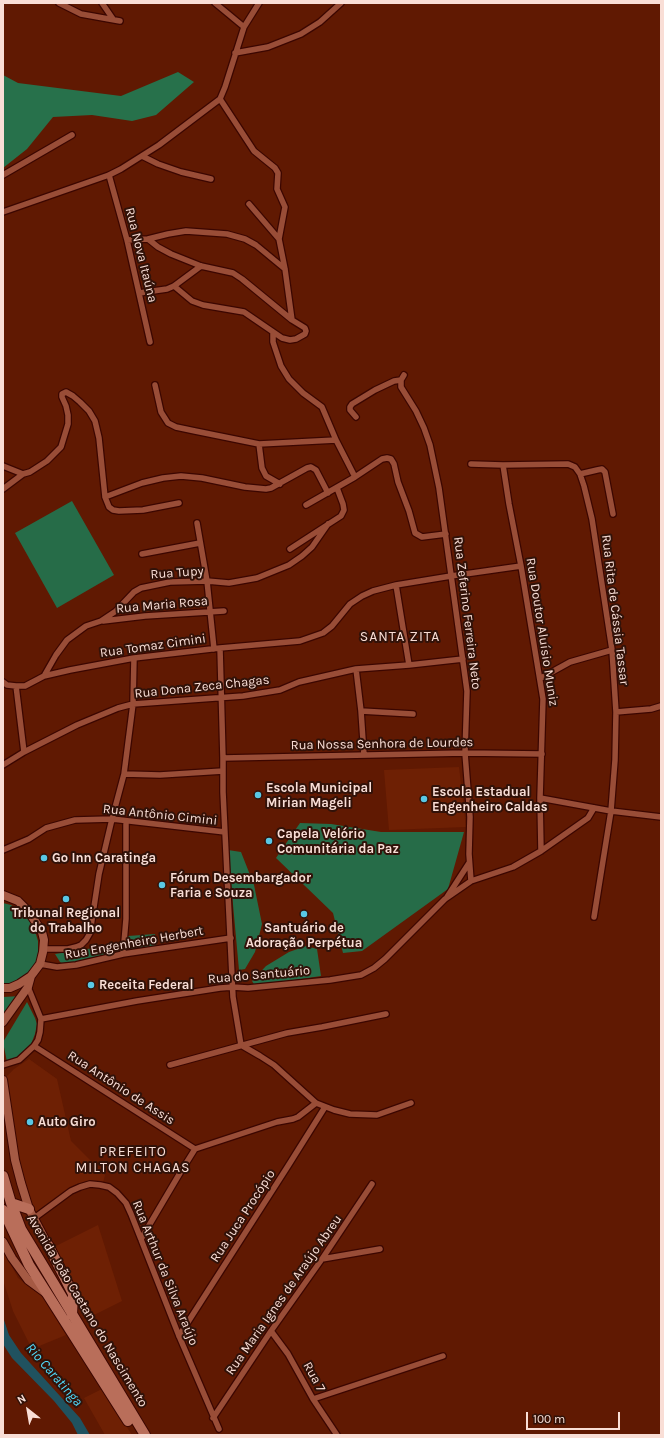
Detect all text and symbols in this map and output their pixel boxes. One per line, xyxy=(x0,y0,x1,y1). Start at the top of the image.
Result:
street label: Rua Nova Itaúna xyxy=(122,206,160,304)
street label: Rua Rita de Cássia Tassar xyxy=(598,534,632,686)
street label: Rua Zeferino Ferreira Neto xyxy=(450,536,484,690)
street label: Rua Doutor Aluísio Muniz xyxy=(523,557,561,707)
street label: Rua Tupy xyxy=(150,563,204,583)
street label: Rua Maria Rosa xyxy=(115,593,209,617)
district label: SANTA ZITA xyxy=(360,629,440,645)
street label: Rua Tomaz Cimini xyxy=(99,631,207,661)
street label: Rua Dona Zeca Chagas xyxy=(134,672,270,702)
street label: Rua Nossa Senhora de Lourdes xyxy=(291,735,473,753)
place label: Escola Municipal Mirian Mageli xyxy=(266,780,372,811)
place label: Escola Estadual Engenheiro Caldas xyxy=(432,784,548,815)
marker: Escola Municipal Mirian Mageli xyxy=(253,790,263,800)
marker: Escola Estadual Engenheiro Caldas xyxy=(419,794,429,804)
street label: Rua Antônio Cimini xyxy=(102,801,218,829)
place label: Capela Velório Comunitária da Paz xyxy=(277,826,399,857)
marker: Capela Velório Comunitária da Paz xyxy=(264,836,274,846)
place label: Go Inn Caratinga xyxy=(52,850,156,866)
marker: Go Inn Caratinga xyxy=(39,853,49,863)
place label: Fórum Desembargador Faria e Souza xyxy=(170,870,311,901)
marker: Fórum Desembargador Faria e Souza xyxy=(157,880,167,890)
marker: Tribunal Regional do Trabalho xyxy=(61,894,71,904)
place label: Tribunal Regional do Trabalho xyxy=(12,905,120,936)
marker: Santuário de Adoração Perpétua xyxy=(299,909,309,919)
place label: Santuário de Adoração Perpétua xyxy=(246,920,362,951)
street label: Rua Engenheiro Herbert xyxy=(64,923,204,963)
street label: Rua do Santuário xyxy=(207,963,311,987)
place label: Receita Federal xyxy=(99,977,193,993)
marker: Receita Federal xyxy=(86,980,96,990)
street label: Rua Antônio de Assis xyxy=(65,1048,177,1128)
place label: Auto Giro xyxy=(38,1114,96,1130)
marker: Auto Giro xyxy=(25,1117,35,1127)
district label: PREFEITO MILTON CHAGAS xyxy=(75,1144,191,1176)
street label: Rua Juca Procópio xyxy=(207,1167,279,1265)
street label: Rua Arthur da Silva Araújo xyxy=(129,1198,201,1348)
street label: Avenida João Caetano do Nascimento xyxy=(23,1212,151,1410)
street label: Rua Maria Ignes de Araújo Abreu xyxy=(223,1212,345,1378)
water label: Rio Caratinga xyxy=(22,1340,86,1410)
street label: Rua 7 xyxy=(299,1359,329,1395)
north arrow xyxy=(8,1390,48,1430)
scale bar xyxy=(528,1404,622,1430)
text: 100 m xyxy=(533,1412,565,1426)

